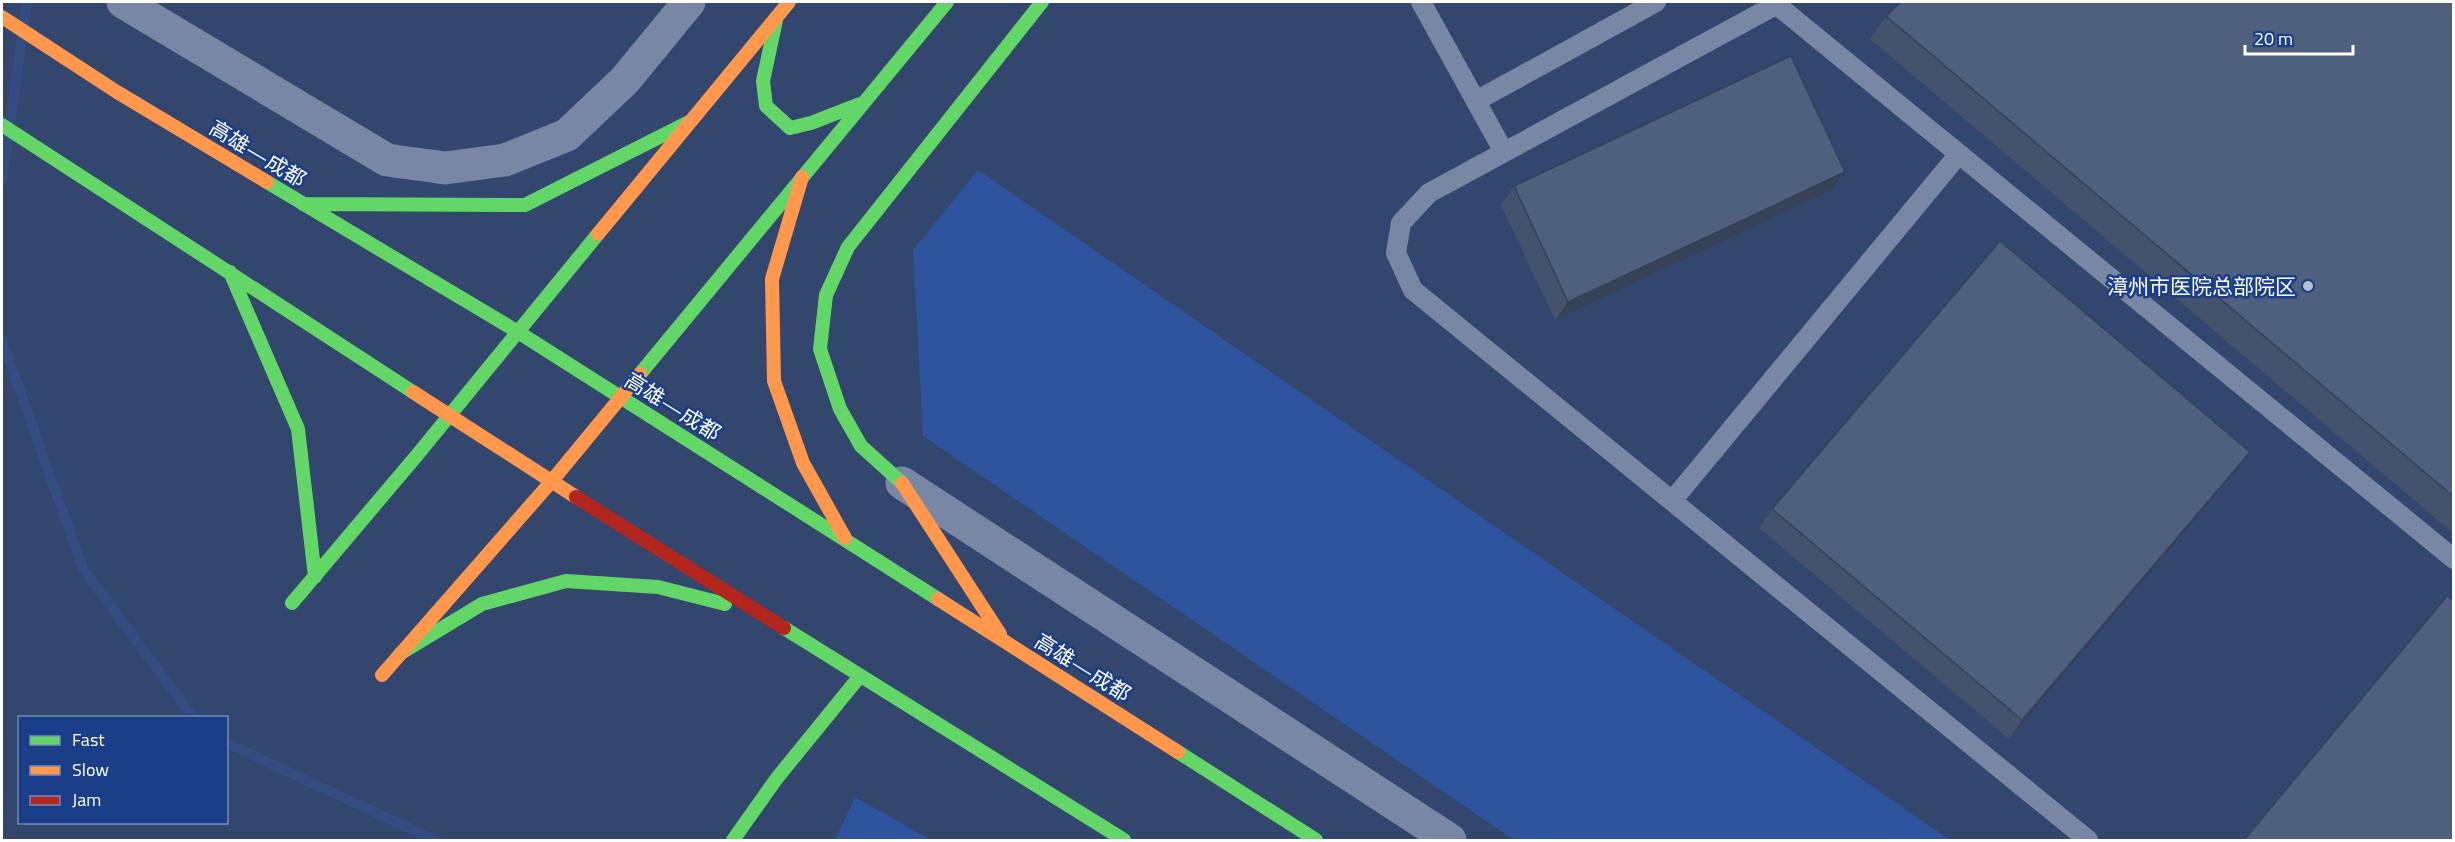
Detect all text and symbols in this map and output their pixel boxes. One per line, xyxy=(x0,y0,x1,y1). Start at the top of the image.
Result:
scale bar xyxy=(2245,18,2353,56)
text: 20 m xyxy=(2254,25,2293,52)
street label: 高雄—成都 xyxy=(204,112,312,194)
place label: 漳州市医院总部院区 xyxy=(2107,270,2296,302)
marker: 漳州市医院总部院区 xyxy=(2301,279,2315,293)
street label: 高雄—成都 xyxy=(619,364,727,448)
street label: 高雄—成都 xyxy=(1029,625,1137,709)
legend xyxy=(18,716,228,824)
text: Fast xyxy=(72,726,105,753)
text: Slow xyxy=(72,756,109,783)
text: Jam xyxy=(72,786,101,813)

